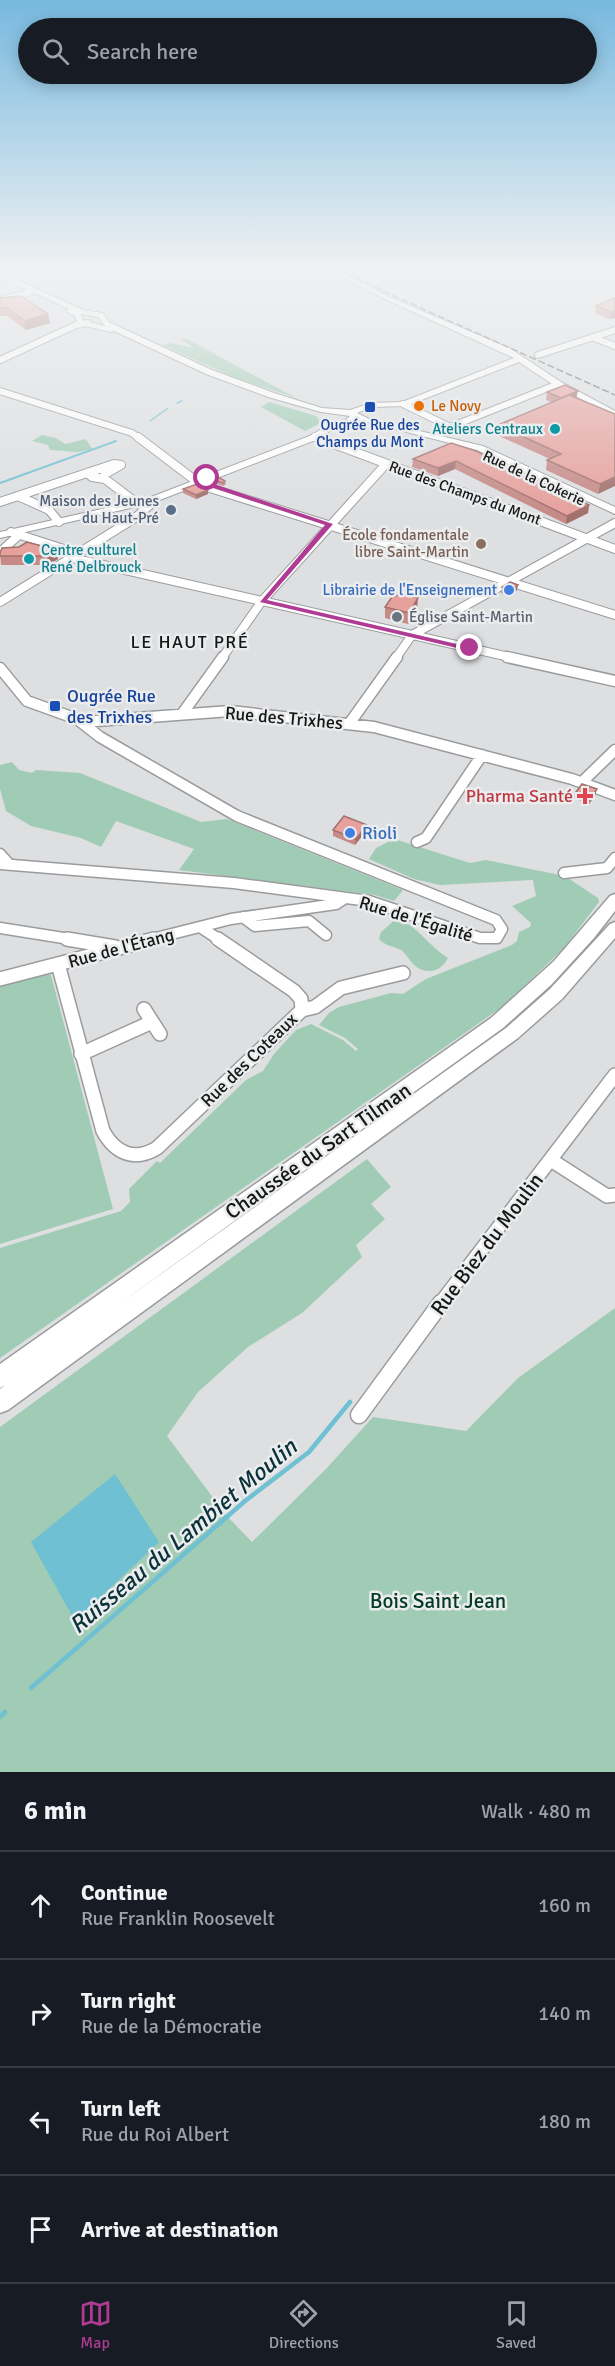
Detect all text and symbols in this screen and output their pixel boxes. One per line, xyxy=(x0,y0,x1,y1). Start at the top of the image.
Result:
search box xyxy=(18,18,597,84)
icon: search xyxy=(39,35,72,68)
text: Search here xyxy=(87,38,198,65)
place label: Le Novy xyxy=(431,397,481,415)
marker: Le Novy xyxy=(412,399,426,413)
marker: Ougrée Rue des Champs du Mont xyxy=(363,400,377,414)
place label: Ougrée Rue des Champs du Mont xyxy=(316,416,424,451)
place label: Ateliers Centraux xyxy=(432,420,543,438)
marker: Ateliers Centraux xyxy=(548,422,562,436)
street label: Rue de la Cokerie xyxy=(480,446,588,510)
street label: Rue des Champs du Mont xyxy=(387,457,543,529)
route start xyxy=(193,464,219,490)
place label: Maison des Jeunes du Haut-Pré xyxy=(39,492,159,527)
marker: Maison des Jeunes du Haut-Pré xyxy=(164,503,178,517)
place label: École fondamentale libre Saint-Martin xyxy=(342,525,469,561)
marker: École fondamentale libre Saint-Martin xyxy=(474,537,488,551)
place label: Centre culturel René Delbrouck xyxy=(41,541,142,576)
marker: Centre culturel René Delbrouck xyxy=(22,552,36,566)
place label: Librairie de l'Enseignement xyxy=(323,581,497,599)
marker: Librairie de l'Enseignement xyxy=(502,583,516,597)
place label: Église Saint-Martin xyxy=(409,607,533,626)
marker: Église Saint-Martin xyxy=(390,610,404,624)
district label: LE HAUT PRÉ xyxy=(131,631,249,653)
route end xyxy=(456,634,482,660)
place label: Ougrée Rue des Trixhes xyxy=(67,685,156,728)
marker: Ougrée Rue des Trixhes xyxy=(48,699,62,713)
street label: Rue des Trixhes xyxy=(224,702,344,734)
place label: Pharma Santé xyxy=(466,785,573,807)
marker: Pharma Santé xyxy=(578,789,592,803)
place label: Rioli xyxy=(362,822,397,844)
marker: Rioli xyxy=(343,826,357,840)
street label: Rue de l'Égalité xyxy=(356,891,476,947)
street label: Rue de l'Étang xyxy=(66,923,176,973)
street label: Rue des Coteaux xyxy=(196,1008,302,1112)
street label: Chaussée du Sart Tilman xyxy=(220,1077,416,1225)
street label: Rue Biez du Moulin xyxy=(425,1168,549,1320)
water label: Ruisseau du Lambiet Moulin xyxy=(63,1431,304,1640)
park label: Bois Saint Jean xyxy=(370,1588,506,1614)
text: 6 min xyxy=(24,1795,87,1827)
text: Walk · 480 m xyxy=(481,1799,591,1824)
text: Continue xyxy=(81,1879,168,1906)
icon: ahead xyxy=(24,1889,57,1922)
text: 160 m xyxy=(538,1893,591,1918)
text: Rue Franklin Roosevelt xyxy=(81,1906,275,1931)
text: Turn right xyxy=(81,1987,176,2014)
icon: right xyxy=(24,1997,57,2030)
text: 140 m xyxy=(538,2001,591,2026)
text: Rue de la Démocratie xyxy=(81,2014,262,2039)
text: Turn left xyxy=(81,2095,161,2122)
icon: left xyxy=(24,2105,57,2138)
text: 180 m xyxy=(538,2109,591,2134)
text: Rue du Roi Albert xyxy=(81,2122,229,2147)
icon: arrive xyxy=(24,2213,57,2246)
text: Arrive at destination xyxy=(81,2216,278,2243)
tab: Map xyxy=(79,2297,112,2353)
tab: Directions xyxy=(269,2297,339,2353)
tab: Saved xyxy=(496,2297,536,2353)

